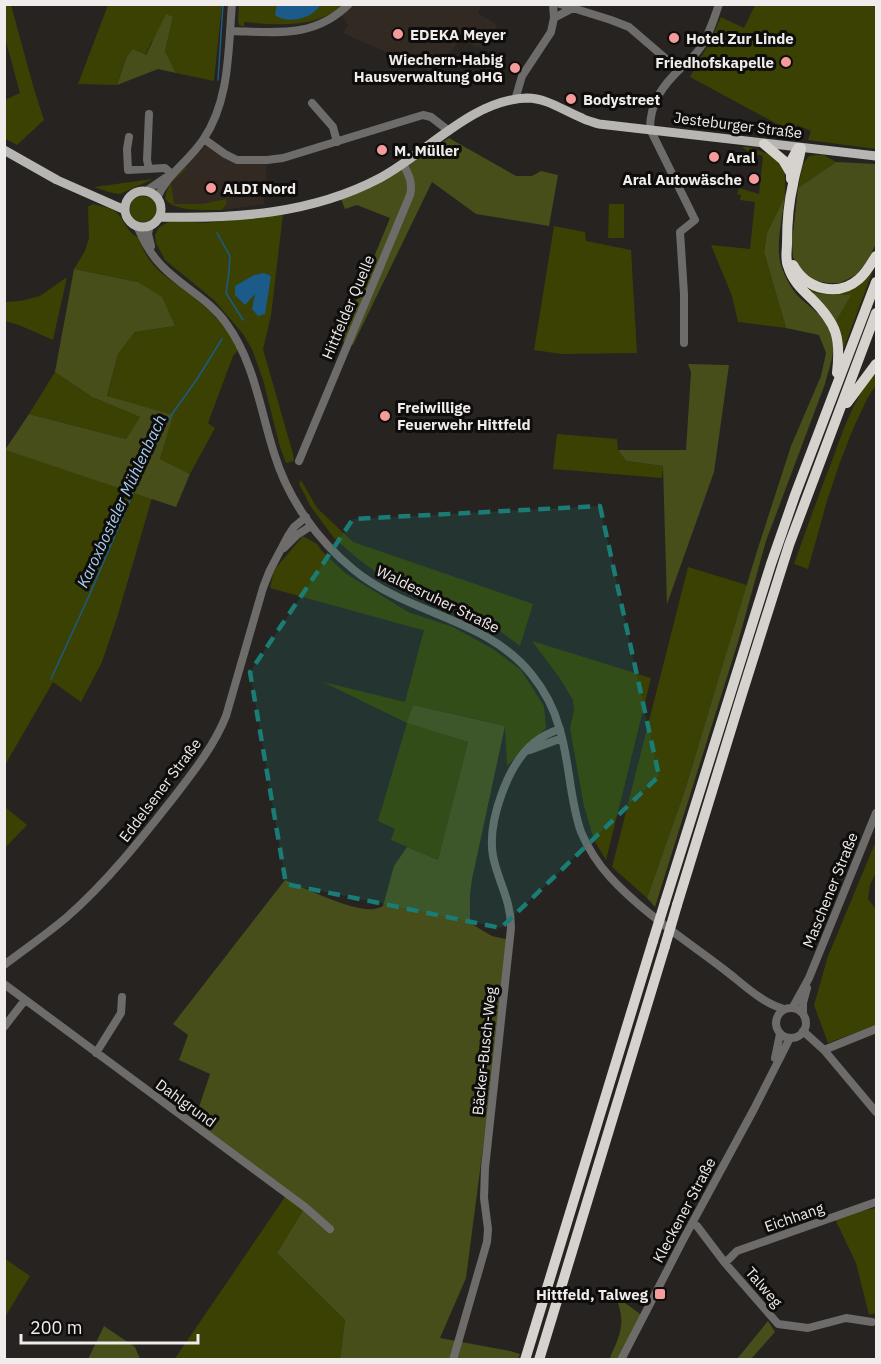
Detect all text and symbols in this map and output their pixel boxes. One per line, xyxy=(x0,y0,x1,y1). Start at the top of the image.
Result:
place label: EDEKA Meyer xyxy=(410,25,506,44)
marker: EDEKA Meyer xyxy=(391,27,405,41)
place label: Hotel Zur Linde xyxy=(686,29,794,48)
marker: Hotel Zur Linde xyxy=(667,31,681,45)
place label: Wiechern-Habig Hausverwaltung oHG xyxy=(354,50,504,86)
place label: Friedhofskapelle xyxy=(655,53,774,72)
marker: Friedhofskapelle xyxy=(779,55,793,69)
marker: Wiechern-Habig Hausverwaltung oHG xyxy=(508,61,522,75)
place label: Bodystreet xyxy=(583,90,660,109)
marker: Bodystreet xyxy=(564,92,578,106)
street label: Jesteburger Straße xyxy=(673,108,803,142)
place label: M. Müller xyxy=(394,141,459,160)
marker: M. Müller xyxy=(375,143,389,157)
place label: Aral xyxy=(726,148,756,167)
marker: Aral xyxy=(707,150,721,164)
place label: Aral Autowäsche xyxy=(622,170,742,189)
marker: Aral Autowäsche xyxy=(747,172,761,186)
place label: ALDI Nord xyxy=(223,179,296,198)
marker: ALDI Nord xyxy=(204,181,218,195)
street label: Hittfelder Quelle xyxy=(317,252,379,362)
place label: Freiwillige Feuerwehr Hittfeld xyxy=(397,398,531,434)
marker: Freiwillige Feuerwehr Hittfeld xyxy=(378,409,392,423)
water label: Karoxbosteler Mühlenbach xyxy=(72,411,170,591)
street label: Waldesruher Straße xyxy=(373,561,503,637)
street label: Eddelsener Straße xyxy=(115,734,205,846)
street label: Maschener Straße xyxy=(798,829,862,951)
street label: Bäcker-Busch-Weg xyxy=(468,986,500,1116)
street label: Dahlgrund xyxy=(152,1075,220,1131)
street label: Kleckener Straße xyxy=(648,1154,720,1266)
street label: Eichhang xyxy=(762,1198,826,1236)
street label: Talweg xyxy=(741,1263,787,1311)
place label: Hittfeld, Talweg xyxy=(536,1285,649,1304)
marker: Hittfeld, Talweg xyxy=(653,1287,667,1301)
scale bar xyxy=(21,1307,198,1345)
text: 200 m xyxy=(30,1316,82,1339)

